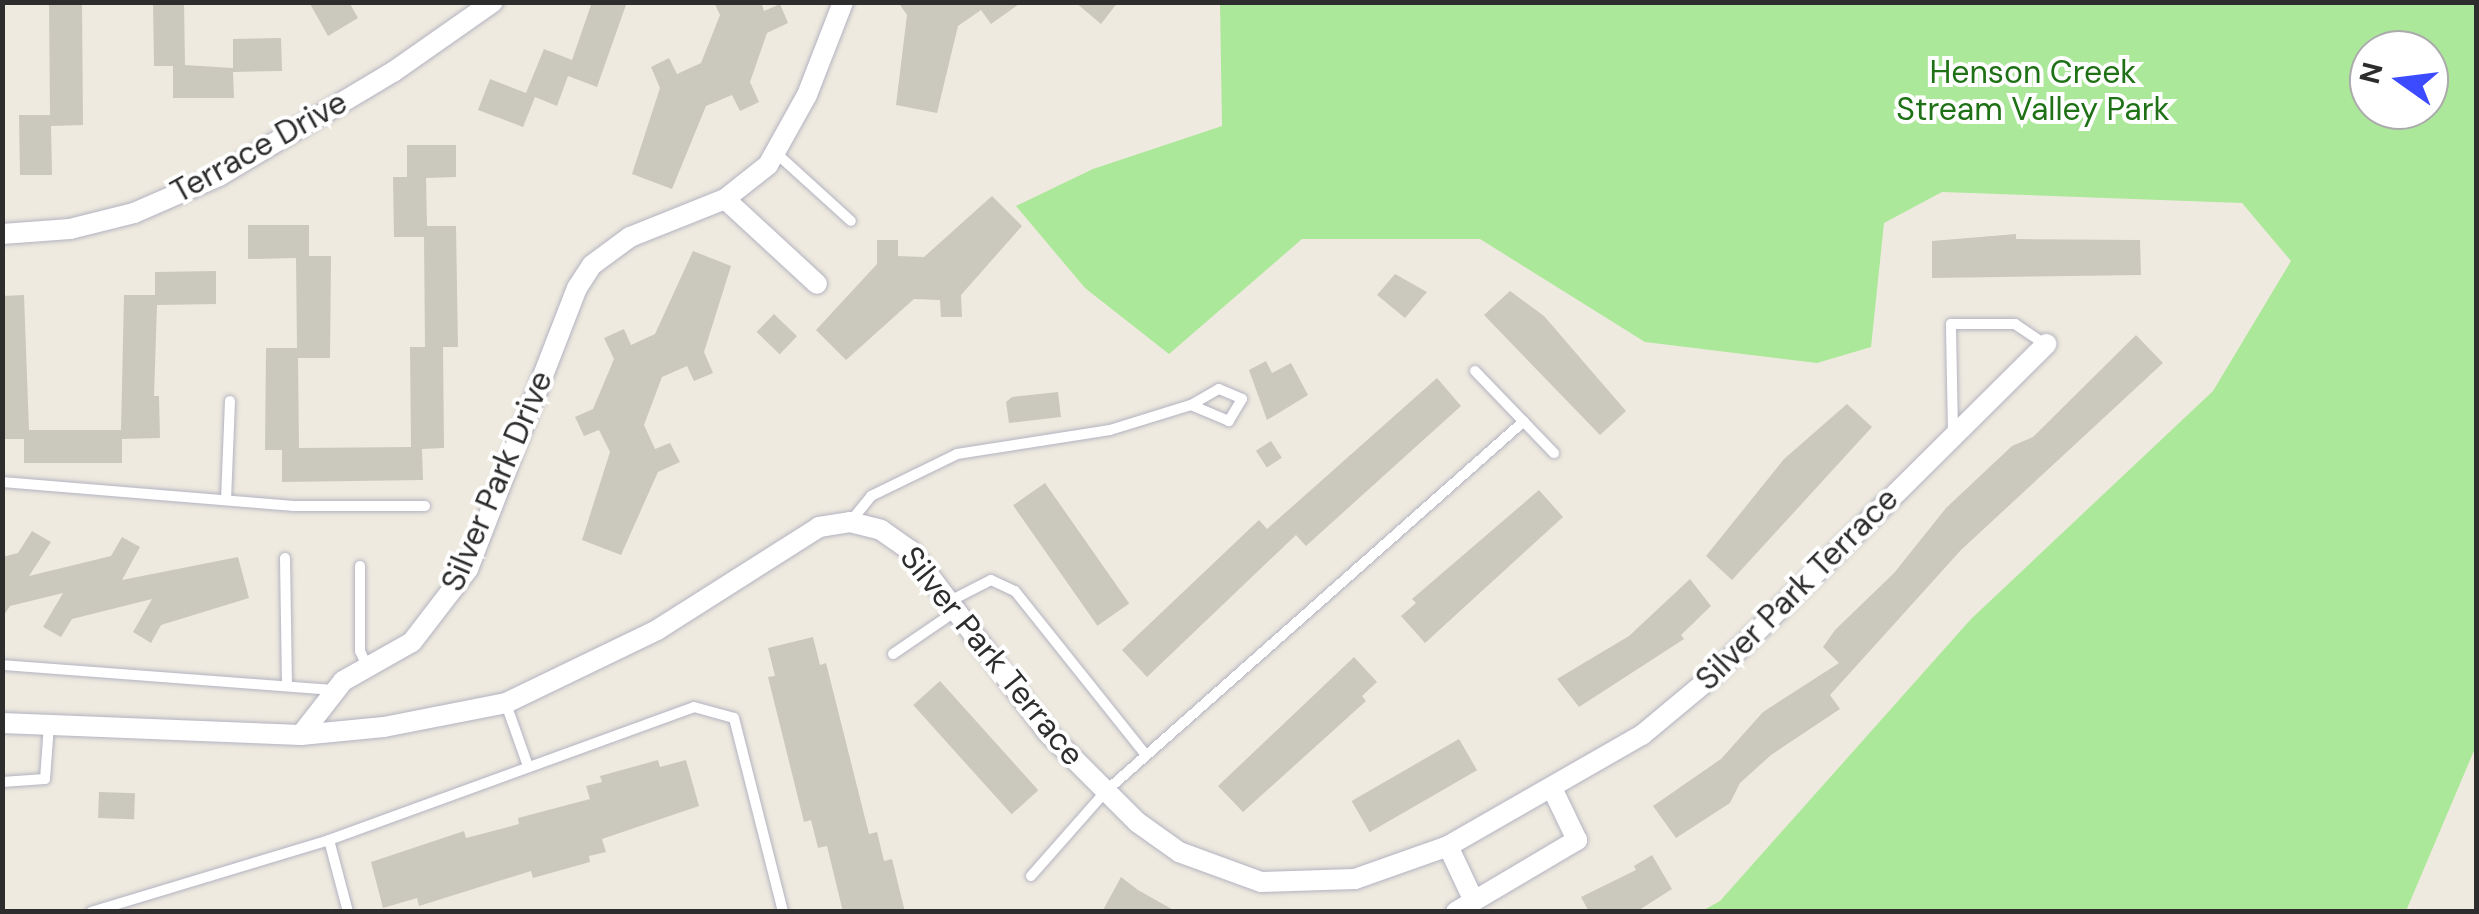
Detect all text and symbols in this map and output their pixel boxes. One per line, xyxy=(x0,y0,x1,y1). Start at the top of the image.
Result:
north arrow xyxy=(2349,30,2449,130)
park label: Henson Creek Stream Valley Park xyxy=(1896,54,2170,129)
text: N xyxy=(2351,59,2392,87)
street label: Terrace Drive xyxy=(164,83,354,211)
street label: Silver Park Drive xyxy=(433,365,561,597)
street label: Silver Park Terrace xyxy=(1688,480,1906,698)
street label: Silver Park Terrace xyxy=(892,539,1092,773)

